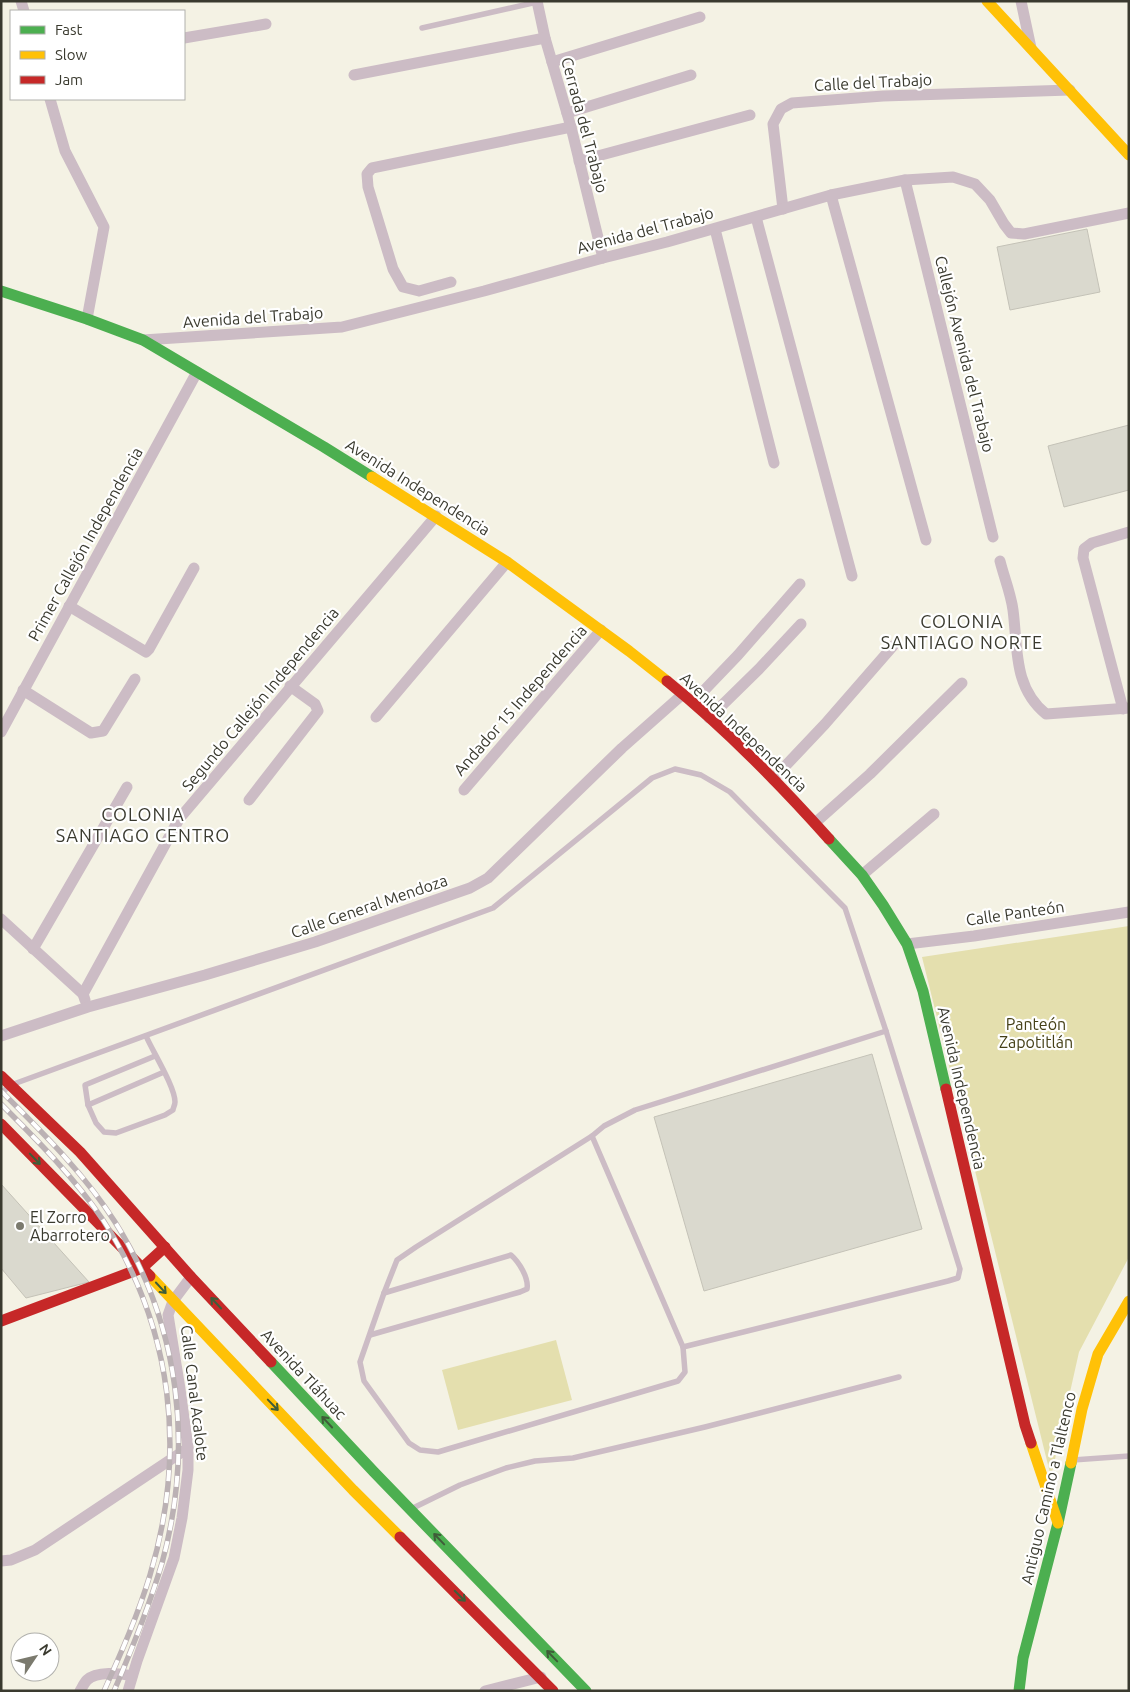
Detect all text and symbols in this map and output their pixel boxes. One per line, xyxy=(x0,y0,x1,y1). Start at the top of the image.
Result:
legend xyxy=(10,10,185,100)
text: Fast xyxy=(55,21,83,38)
text: Slow xyxy=(55,46,88,63)
street label: Cerrada del Trabajo xyxy=(558,55,612,195)
street label: Calle del Trabajo xyxy=(813,70,933,94)
text: Jam xyxy=(55,71,83,88)
street label: Avenida del Trabajo xyxy=(575,203,715,257)
street label: Callejón Avenida del Trabajo xyxy=(932,254,998,454)
street label: Avenida del Trabajo xyxy=(182,303,324,331)
street label: Avenida Independencia xyxy=(343,435,493,539)
street label: Primer Callejón Independencia xyxy=(24,444,146,644)
street label: Segundo Callejón Independencia xyxy=(178,604,342,794)
district label: COLONIA SANTIAGO NORTE xyxy=(881,611,1043,652)
street label: Andador 15 Independencia xyxy=(450,621,590,779)
street label: Avenida Independencia xyxy=(677,669,811,795)
district label: COLONIA SANTIAGO CENTRO xyxy=(56,804,230,845)
street label: Calle General Mendoza xyxy=(288,871,450,941)
street label: Calle Panteón xyxy=(965,897,1065,929)
street label: Avenida Independencia xyxy=(934,1005,990,1171)
park label: Panteón Zapotitlán xyxy=(999,1015,1073,1051)
one-way arrow xyxy=(29,1152,41,1165)
place label: El Zorro Abarrotero xyxy=(30,1208,110,1244)
marker: El Zorro Abarrotero xyxy=(14,1220,26,1232)
one-way arrow xyxy=(155,1281,167,1294)
one-way arrow xyxy=(210,1297,222,1309)
street label: Calle Canal Acalote xyxy=(178,1324,212,1462)
street label: Avenida Tláhuac xyxy=(258,1325,351,1423)
street label: Antiguo Camino a Tlaltenco xyxy=(1017,1390,1079,1586)
one-way arrow xyxy=(267,1399,279,1411)
one-way arrow xyxy=(321,1415,333,1428)
one-way arrow xyxy=(433,1532,445,1545)
one-way arrow xyxy=(454,1590,466,1603)
north arrow xyxy=(10,1632,60,1682)
text: N xyxy=(36,1641,55,1658)
one-way arrow xyxy=(547,1650,559,1662)

